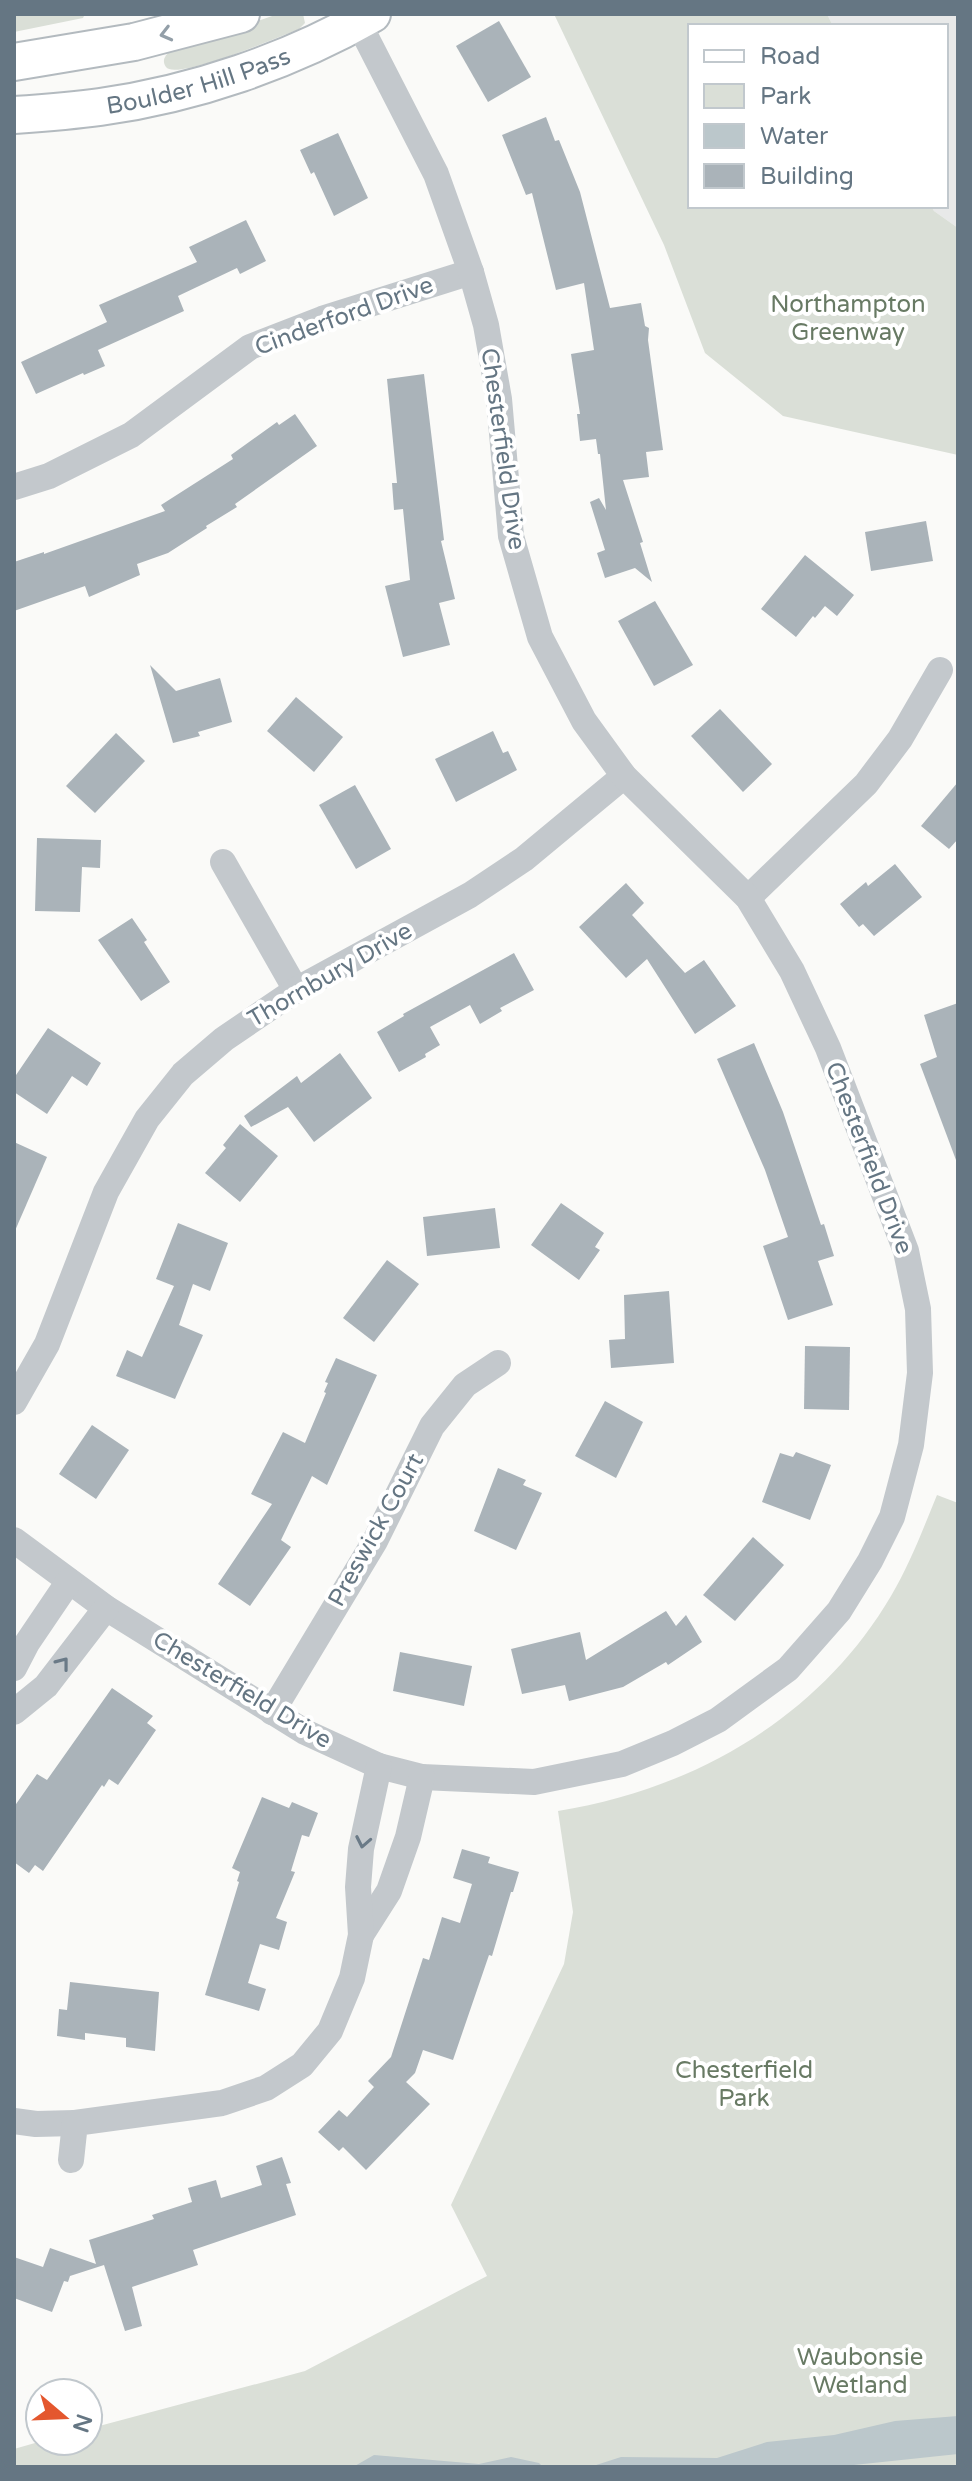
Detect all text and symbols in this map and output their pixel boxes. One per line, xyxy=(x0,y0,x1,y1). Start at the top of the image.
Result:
legend xyxy=(688,24,948,208)
one-way arrow xyxy=(159,25,173,42)
street label: Boulder Hill Pass xyxy=(104,41,295,120)
text: Road xyxy=(760,42,820,71)
text: Park xyxy=(760,82,811,111)
text: Water xyxy=(760,122,829,151)
text: Building xyxy=(760,162,854,191)
street label: Cinderford Drive xyxy=(251,270,437,362)
park label: Northampton Greenway xyxy=(770,290,926,347)
street label: Chesterfield Drive xyxy=(474,346,532,552)
street label: Thornbury Drive xyxy=(243,916,417,1034)
street label: Chesterfield Drive xyxy=(819,1058,919,1258)
street label: Preswick Court xyxy=(322,1448,430,1612)
street label: Chesterfield Drive xyxy=(147,1625,337,1755)
one-way arrow xyxy=(54,1657,68,1672)
one-way arrow xyxy=(355,1835,372,1848)
park label: Chesterfield Park xyxy=(675,2056,813,2113)
park label: Waubonsie Wetland xyxy=(797,2343,923,2400)
north arrow xyxy=(24,2377,104,2457)
text: N xyxy=(67,2411,97,2436)

